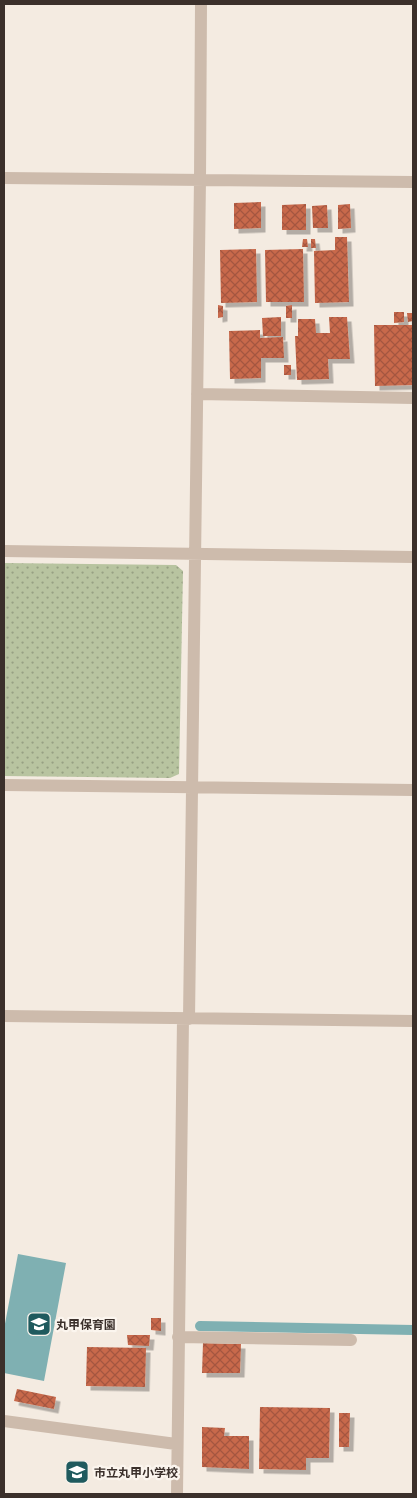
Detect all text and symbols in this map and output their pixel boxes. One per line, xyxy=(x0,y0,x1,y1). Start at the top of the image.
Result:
school or university icon: 丸甲保育園 xyxy=(26,1311,52,1337)
place label: 丸甲保育園 xyxy=(56,1316,116,1333)
school or university icon: 市立丸甲小学校 xyxy=(64,1459,90,1485)
place label: 市立丸甲小学校 xyxy=(94,1464,178,1481)

